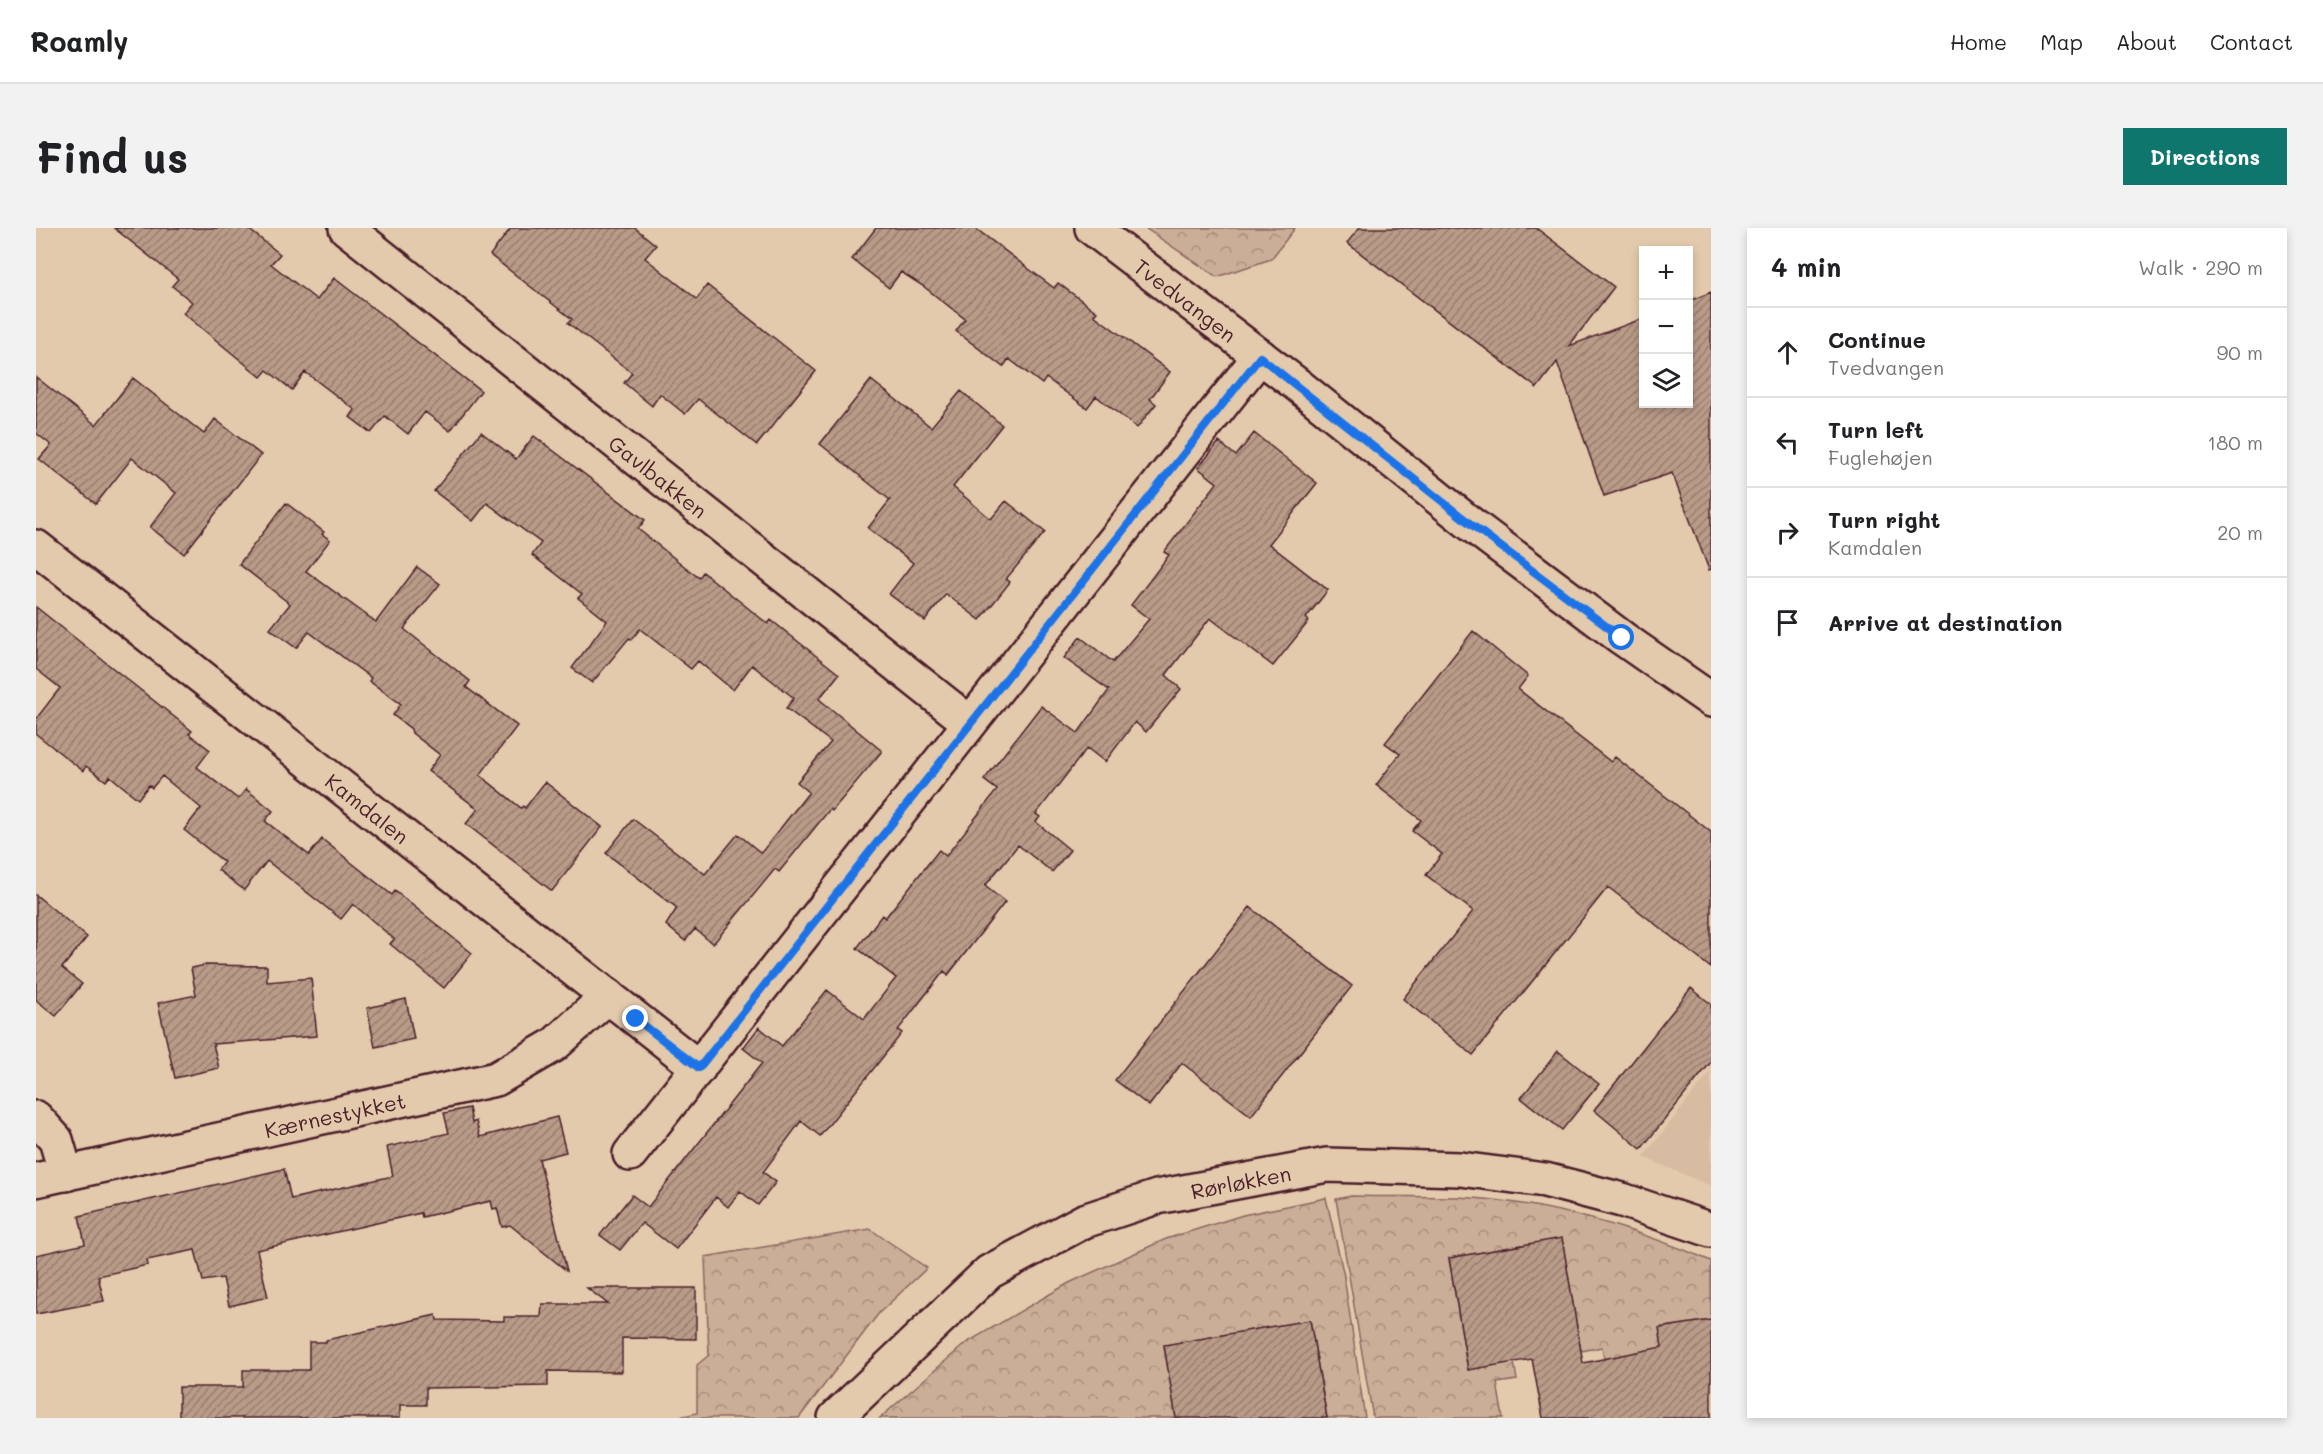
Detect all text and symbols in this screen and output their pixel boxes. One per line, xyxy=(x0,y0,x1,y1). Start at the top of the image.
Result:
text: Roamly xyxy=(30,23,129,59)
text: Home xyxy=(1950,28,2007,55)
text: Map xyxy=(2040,28,2083,55)
text: About xyxy=(2116,28,2177,55)
text: Contact xyxy=(2210,28,2293,55)
button: Directions xyxy=(2123,128,2287,185)
text: Find us xyxy=(36,129,188,184)
map controls xyxy=(1639,246,1693,408)
button: + xyxy=(1639,246,1693,300)
text: 4 min xyxy=(1771,250,1841,284)
street label: Tvedvangen xyxy=(1129,252,1242,347)
text: Walk · 290 m xyxy=(2138,254,2263,280)
button: − xyxy=(1639,300,1693,354)
text: Continue xyxy=(1828,325,1926,354)
icon: ahead xyxy=(1771,336,1804,369)
text: 90 m xyxy=(2217,339,2263,365)
button: layers xyxy=(1639,354,1693,408)
text: Tvedvangen xyxy=(1828,354,1944,380)
text: Turn left xyxy=(1828,415,1924,444)
icon: left xyxy=(1771,426,1804,459)
street label: Gavlbakken xyxy=(604,429,713,523)
text: 180 m xyxy=(2207,429,2263,455)
text: Fuglehøjen xyxy=(1828,444,1933,470)
text: Turn right xyxy=(1828,505,1940,534)
icon: right xyxy=(1771,516,1804,549)
text: 20 m xyxy=(2217,519,2263,545)
text: Kamdalen xyxy=(1828,534,1922,560)
icon: arrive xyxy=(1771,606,1804,639)
text: Arrive at destination xyxy=(1828,608,2063,637)
route start xyxy=(1608,624,1634,650)
street label: Kamdalen xyxy=(321,767,415,849)
route end xyxy=(622,1005,648,1031)
street label: Kærnestykket xyxy=(262,1086,408,1143)
street label: Rørløkken xyxy=(1188,1159,1293,1204)

